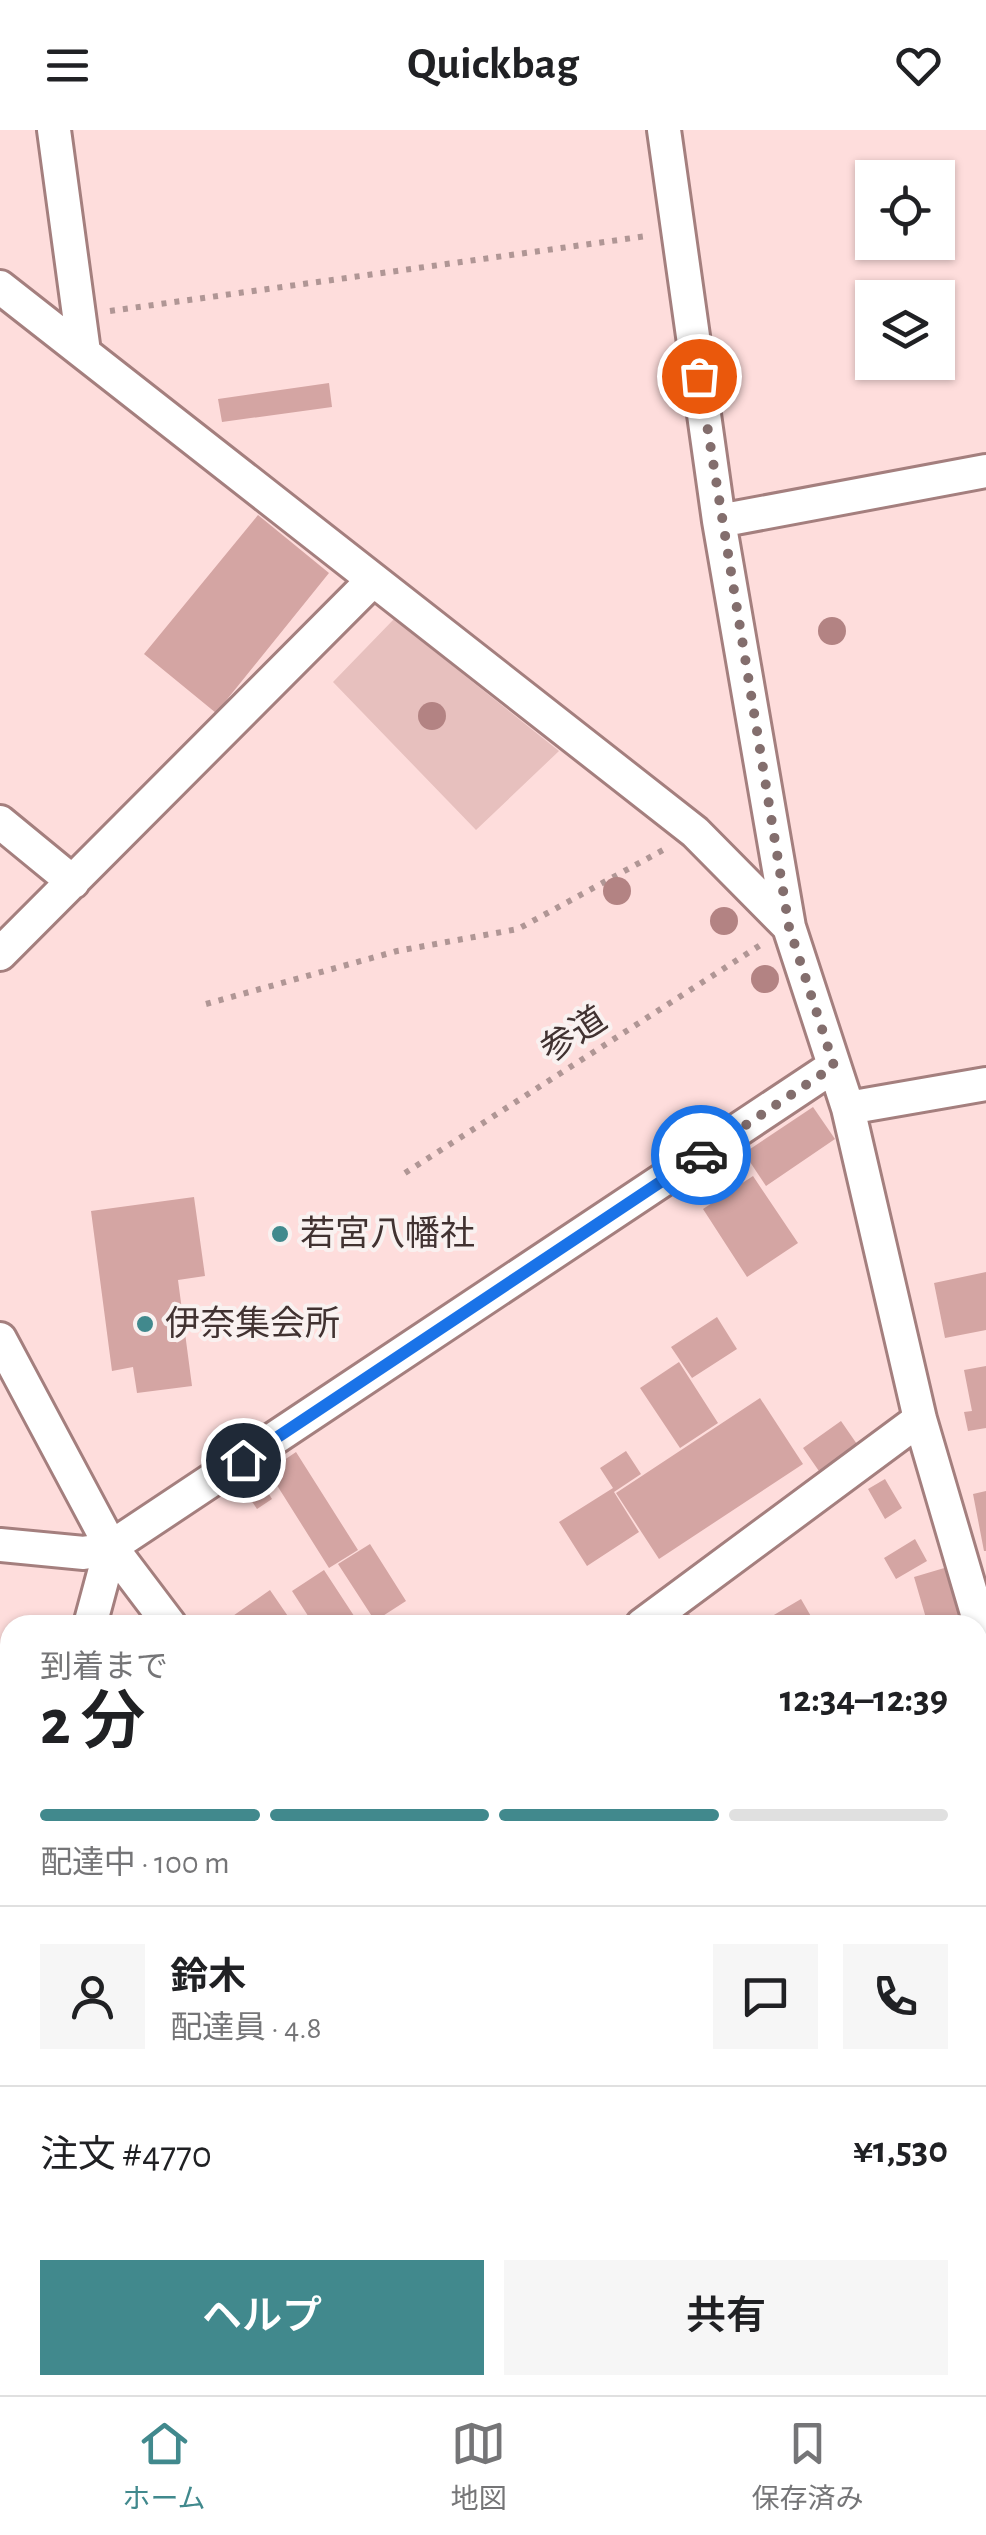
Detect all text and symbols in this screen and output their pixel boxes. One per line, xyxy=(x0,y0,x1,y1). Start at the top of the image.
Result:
icon: menu xyxy=(40,38,95,93)
icon: heart xyxy=(891,38,946,93)
text: Quickbag xyxy=(407,42,579,87)
map controls xyxy=(855,160,955,380)
button: locate xyxy=(855,160,955,260)
button: layers xyxy=(855,280,955,380)
pin xyxy=(657,334,742,419)
icon: bag xyxy=(672,349,727,404)
street label: 参道 xyxy=(534,1000,613,1069)
courier xyxy=(651,1105,751,1205)
icon: car xyxy=(674,1128,729,1183)
place label: 若宮八幡社 xyxy=(300,1215,475,1252)
marker: 若宮八幡社 xyxy=(269,1223,291,1245)
place label: 伊奈集会所 xyxy=(165,1305,340,1342)
marker: 伊奈集会所 xyxy=(134,1313,156,1335)
pin xyxy=(201,1418,286,1503)
icon: home xyxy=(216,1433,271,1488)
text: 到着まで xyxy=(40,1651,168,1683)
text: 12:34–12:39 xyxy=(780,1681,948,1719)
text: 2 分 xyxy=(40,1691,145,1756)
text: 配達中 · 100 m xyxy=(40,1847,230,1879)
button: person xyxy=(40,1944,145,2049)
button: chat xyxy=(713,1944,818,2049)
button: phone xyxy=(843,1944,948,2049)
text: 鈴木 xyxy=(170,1959,246,1997)
text: 配達員 · 4.8 xyxy=(170,2012,322,2044)
text: ¥1,530 xyxy=(853,2132,948,2170)
text: 注文 #4770 xyxy=(40,2137,212,2175)
button: ヘルプ xyxy=(40,2260,484,2375)
button: 共有 xyxy=(504,2260,948,2375)
tab: ホーム xyxy=(122,2416,206,2517)
tab: 地図 xyxy=(451,2416,507,2517)
tab: 保存済み xyxy=(751,2416,864,2517)

